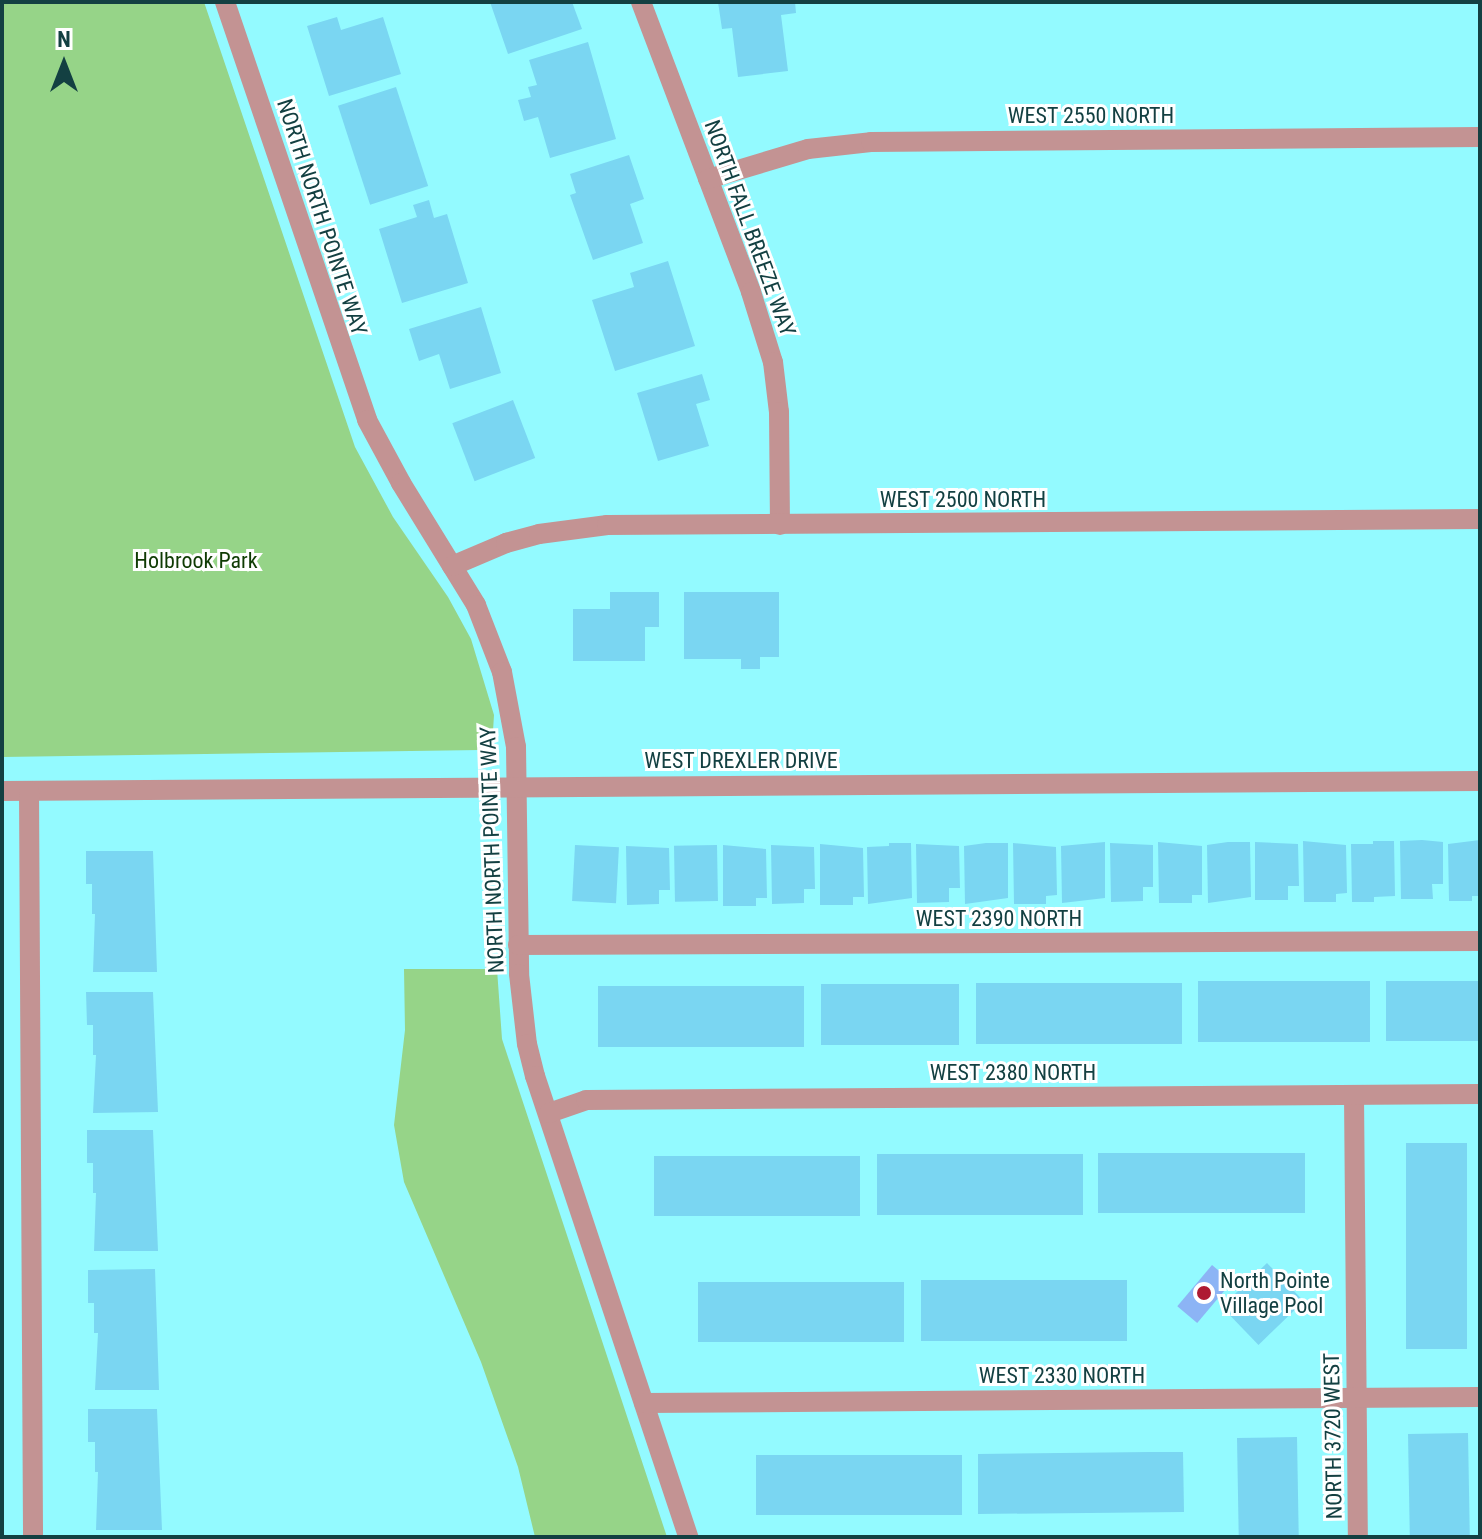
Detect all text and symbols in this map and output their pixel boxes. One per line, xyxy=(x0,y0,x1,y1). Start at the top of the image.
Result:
north arrow xyxy=(24,24,104,104)
text: N xyxy=(57,27,71,52)
street label: NORTH NORTH POINTE WAY xyxy=(271,96,373,338)
street label: WEST 2550 NORTH xyxy=(1008,103,1174,129)
street label: NORTH FALL BREEZE WAY xyxy=(699,116,801,340)
street label: WEST 2500 NORTH xyxy=(880,487,1046,513)
park label: Holbrook Park xyxy=(134,548,258,574)
street label: NORTH NORTH POINTE WAY xyxy=(475,726,509,974)
street label: WEST DREXLER DRIVE xyxy=(644,748,838,774)
street label: WEST 2390 NORTH xyxy=(916,906,1082,932)
street label: WEST 2380 NORTH xyxy=(930,1060,1096,1086)
place label: North Pointe Village Pool xyxy=(1220,1267,1330,1318)
marker: North Pointe Village Pool xyxy=(1195,1284,1213,1302)
street label: NORTH 3720 WEST xyxy=(1318,1352,1348,1520)
street label: WEST 2330 NORTH xyxy=(979,1363,1145,1389)

